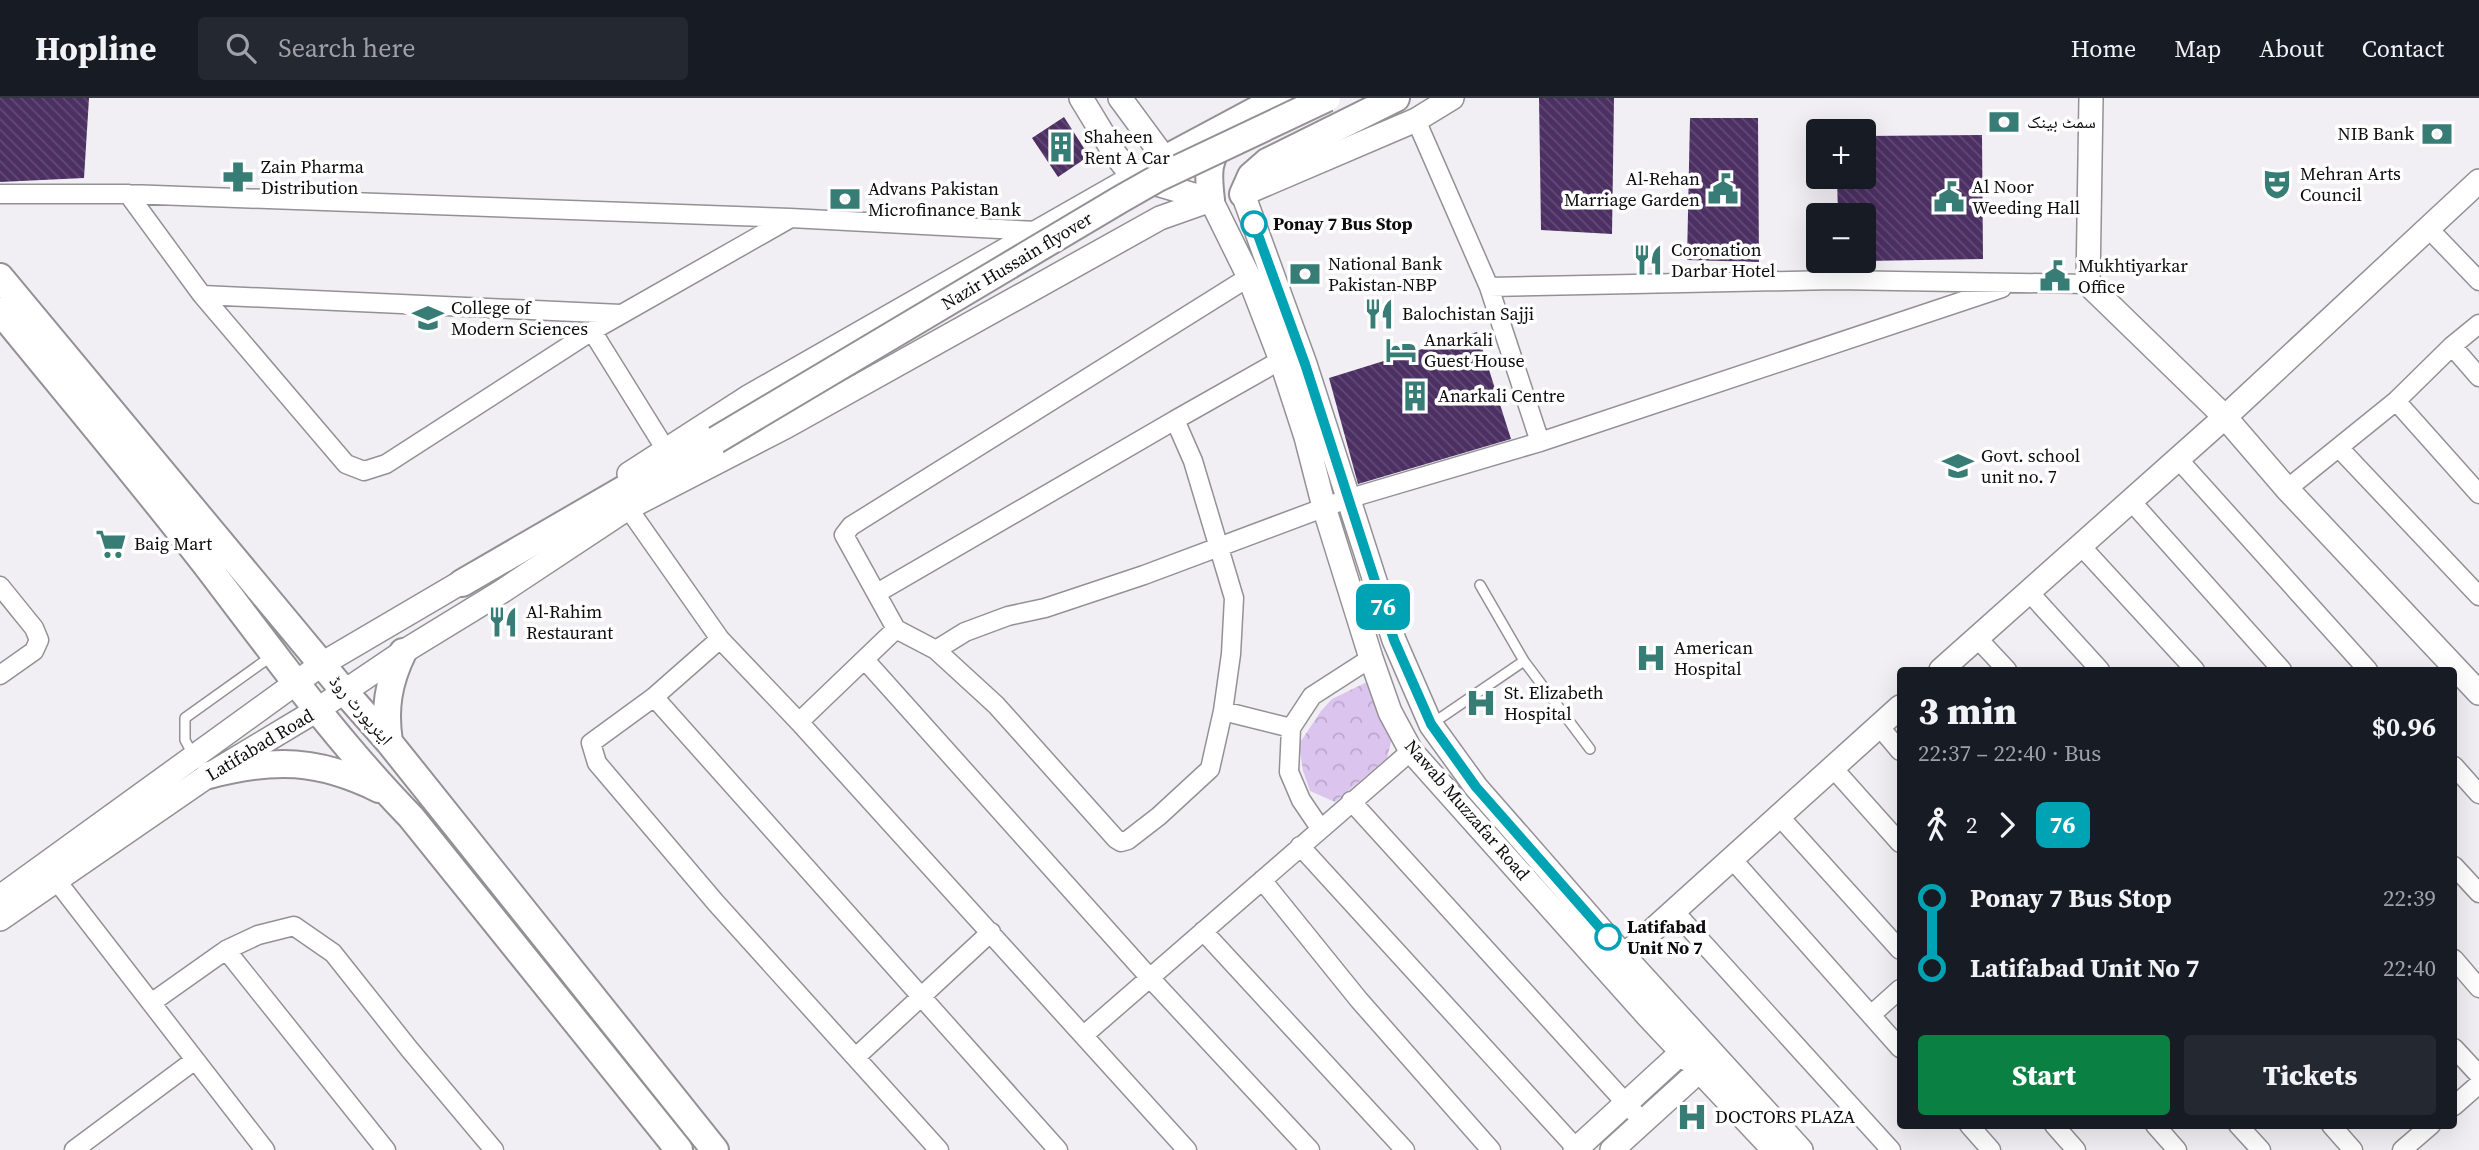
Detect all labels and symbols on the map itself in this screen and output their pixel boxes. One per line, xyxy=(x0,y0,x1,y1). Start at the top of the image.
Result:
bank icon: سمٹ بینک xyxy=(1987,105,2021,139)
place label: سمٹ بینک xyxy=(2027,109,2096,134)
bank icon: NIB Bank xyxy=(2420,117,2454,151)
place label: NIB Bank xyxy=(2338,121,2414,146)
place label: Shaheen Rent A Car xyxy=(1084,124,1170,170)
building icon: Shaheen Rent A Car xyxy=(1044,130,1078,164)
place label: Zain Pharma Distribution xyxy=(261,154,365,200)
pharmacy icon: Zain Pharma Distribution xyxy=(221,160,255,194)
place label: Mehran Arts Council xyxy=(2300,161,2401,207)
place label: Al-Rehan Marriage Garden xyxy=(1564,166,1700,212)
theatre icon: Mehran Arts Council xyxy=(2260,167,2294,201)
public building icon: Al-Rehan Marriage Garden xyxy=(1706,172,1740,206)
place label: Al Noor Weeding Hall xyxy=(1972,174,2080,220)
place label: Advans Pakistan Microfinance Bank xyxy=(868,176,1021,222)
public building icon: Al Noor Weeding Hall xyxy=(1932,180,1966,214)
bank icon: Advans Pakistan Microfinance Bank xyxy=(828,182,862,216)
street label: Nazir Hussain flyover xyxy=(936,205,1097,316)
marker: Ponay 7 Bus Stop xyxy=(1241,211,1267,237)
place label: Ponay 7 Bus Stop xyxy=(1273,211,1413,236)
place label: Coronation Darbar Hotel xyxy=(1671,237,1775,283)
restaurant icon: Coronation Darbar Hotel xyxy=(1631,243,1665,277)
place label: National Bank Pakistan-NBP xyxy=(1328,251,1442,297)
place label: Mukhtiyarkar Office xyxy=(2078,253,2188,299)
bank icon: National Bank Pakistan-NBP xyxy=(1288,257,1322,291)
public building icon: Mukhtiyarkar Office xyxy=(2038,259,2072,293)
place label: College of Modern Sciences xyxy=(451,295,588,341)
restaurant icon: Balochistan Sajji xyxy=(1362,297,1396,331)
school or university icon: College of Modern Sciences xyxy=(411,301,445,335)
place label: Balochistan Sajji xyxy=(1402,301,1534,326)
place label: Anarkali Guest House xyxy=(1424,327,1525,373)
hotel icon: Anarkali Guest House xyxy=(1384,333,1418,367)
building icon: Anarkali Centre xyxy=(1398,379,1432,413)
place label: Anarkali Centre xyxy=(1438,383,1565,408)
place label: Govt. school unit no. 7 xyxy=(1981,443,2080,489)
school or university icon: Govt. school unit no. 7 xyxy=(1941,449,1975,483)
supermarket icon: Baig Mart xyxy=(94,527,128,561)
place label: Baig Mart xyxy=(134,531,212,556)
line badge: 76 xyxy=(1352,584,1414,630)
place label: Al-Rahim Restaurant xyxy=(526,599,613,645)
restaurant icon: Al-Rahim Restaurant xyxy=(486,605,520,639)
place label: American Hospital xyxy=(1674,635,1753,681)
hospital icon: American Hospital xyxy=(1634,641,1668,675)
street label: ایئرپورٹ روڈ xyxy=(324,669,399,750)
place label: St. Elizabeth Hospital xyxy=(1504,680,1604,726)
hospital icon: St. Elizabeth Hospital xyxy=(1464,686,1498,720)
street label: Latifabad Road xyxy=(201,703,318,787)
street label: Nawab Muzzafar Road xyxy=(1399,734,1536,885)
place label: Latifabad Unit No 7 xyxy=(1627,914,1707,960)
marker: Latifabad Unit No 7 xyxy=(1595,924,1621,950)
hospital icon: DOCTORS PLAZA xyxy=(1675,1100,1709,1134)
place label: DOCTORS PLAZA xyxy=(1715,1104,1855,1129)

